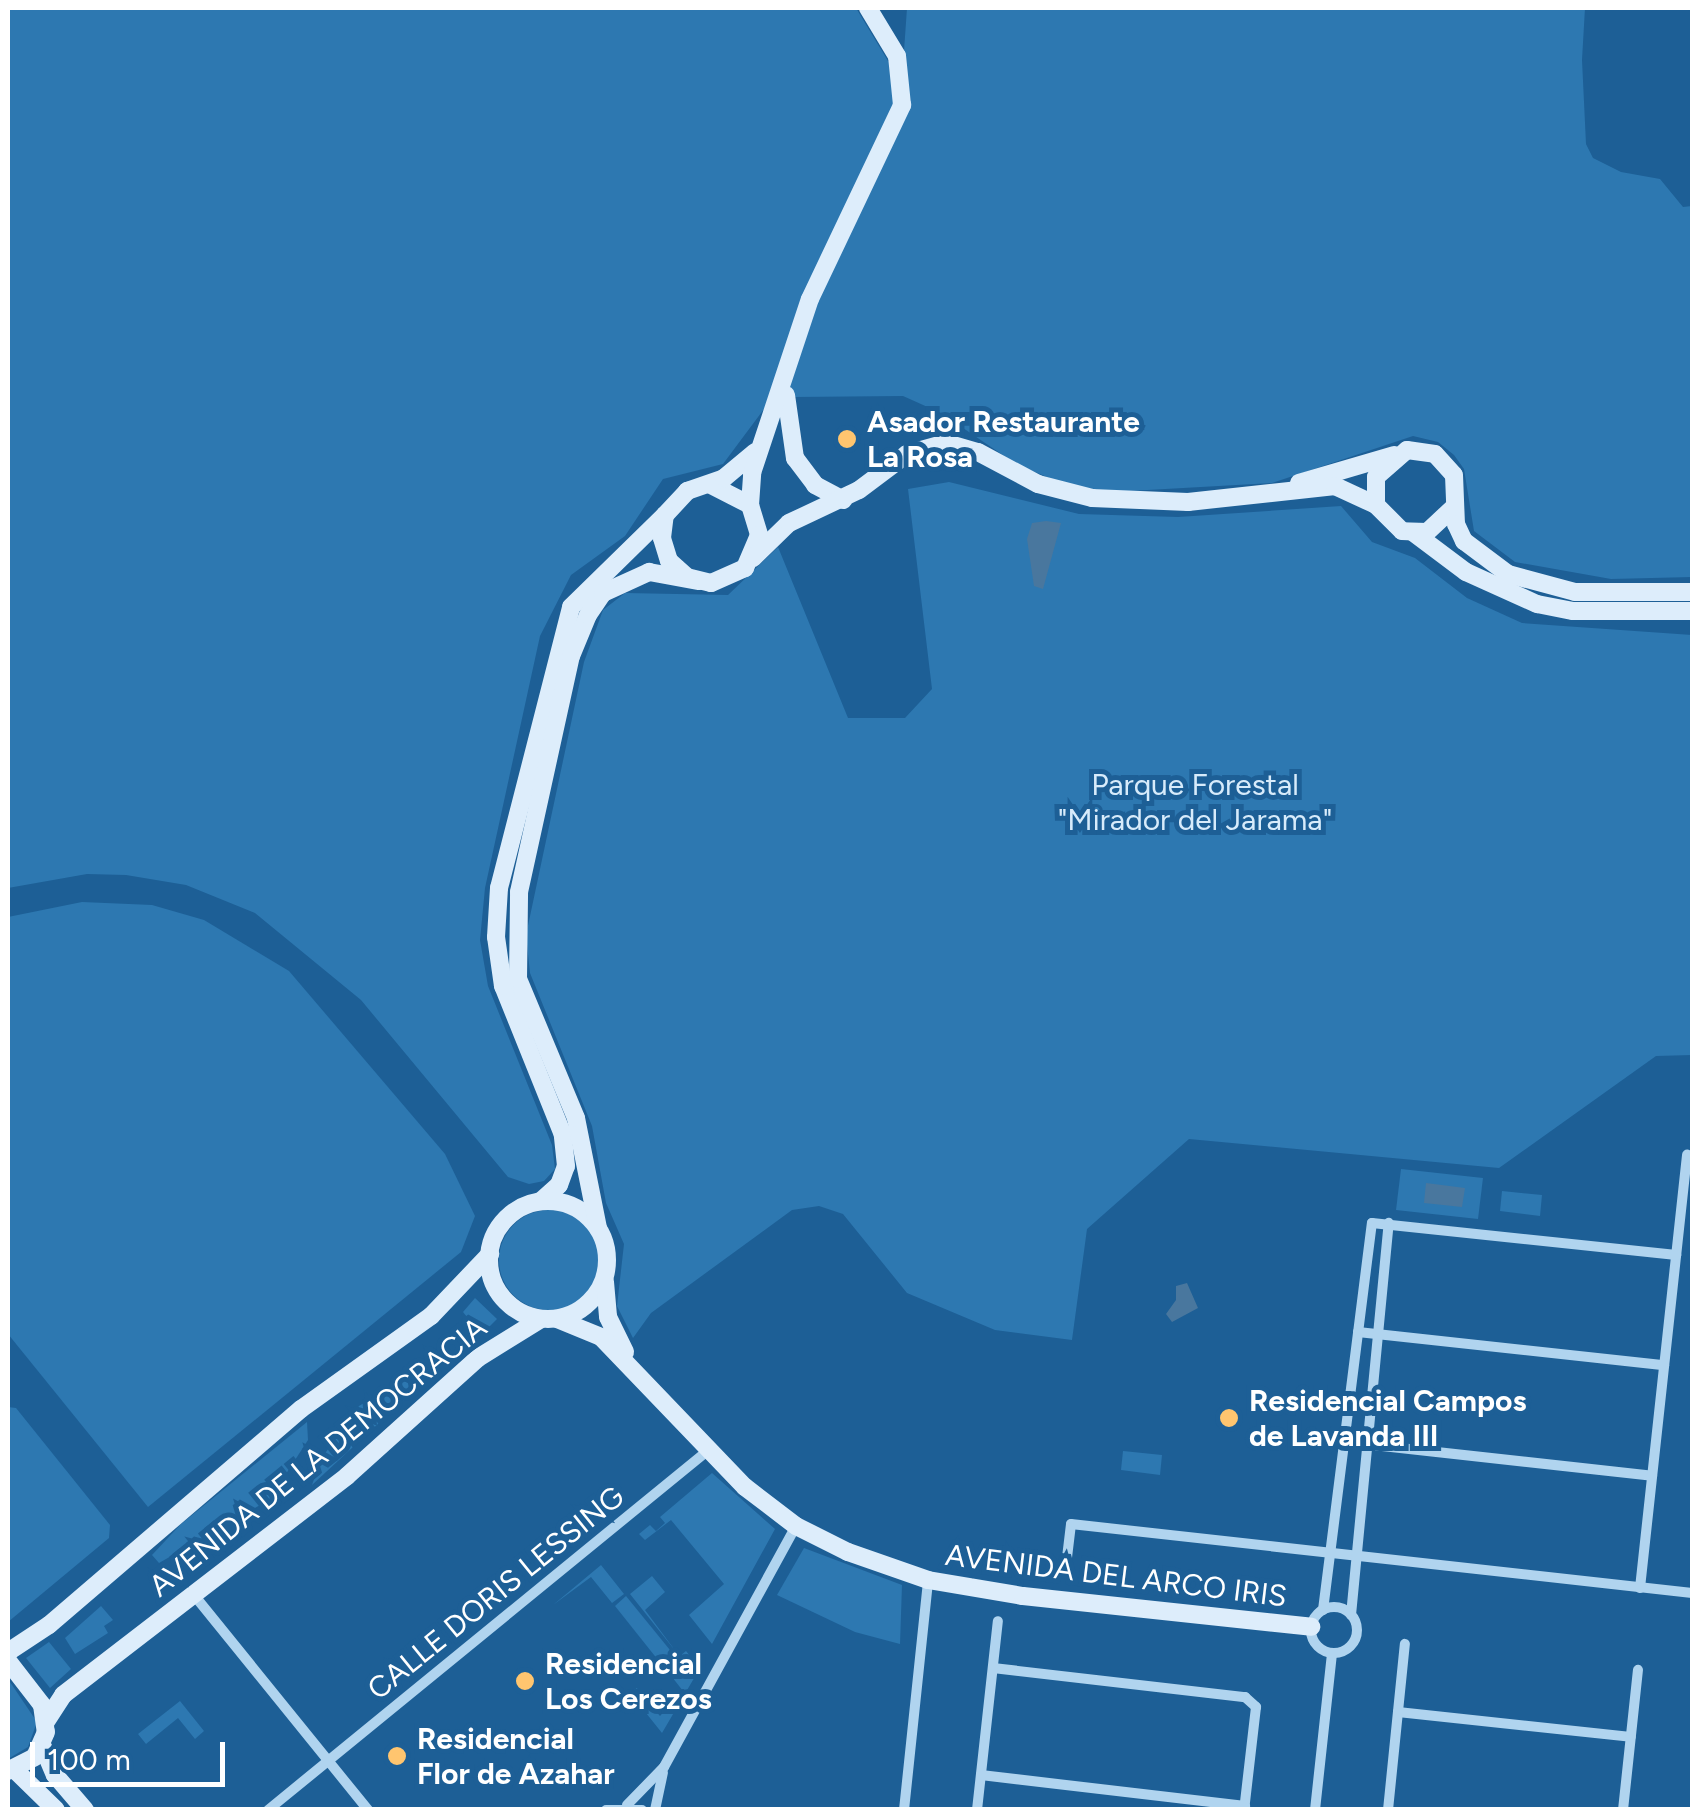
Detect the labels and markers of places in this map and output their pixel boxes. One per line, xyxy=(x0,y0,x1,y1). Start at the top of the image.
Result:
place label: Asador Restaurante La Rosa xyxy=(867,404,1140,474)
marker: Asador Restaurante La Rosa xyxy=(836,428,858,450)
place label: Residencial Campos de Lavanda III xyxy=(1249,1383,1526,1454)
marker: Residencial Campos de Lavanda III xyxy=(1218,1407,1240,1429)
place label: Residencial Los Cerezos xyxy=(545,1646,712,1716)
marker: Residencial Los Cerezos xyxy=(514,1670,536,1692)
place label: Residencial Flor de Azahar xyxy=(417,1721,615,1792)
marker: Residencial Flor de Azahar xyxy=(386,1745,408,1767)

